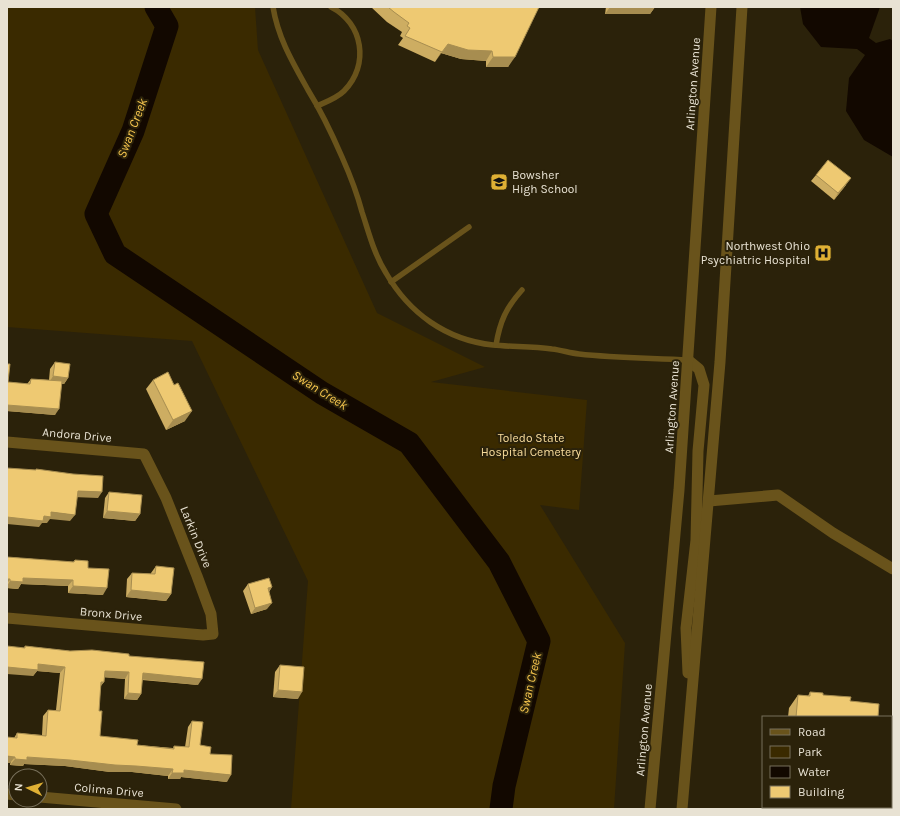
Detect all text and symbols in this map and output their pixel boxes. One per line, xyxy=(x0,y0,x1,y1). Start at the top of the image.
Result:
street label: Arlington Avenue xyxy=(683,37,703,131)
water label: Swan Creek xyxy=(114,96,150,160)
place label: Bowsher High School xyxy=(512,168,578,196)
school or university icon: Bowsher High School xyxy=(489,172,509,192)
place label: Northwest Ohio Psychiatric Hospital xyxy=(701,239,810,267)
hospital icon: Northwest Ohio Psychiatric Hospital xyxy=(813,243,833,263)
street label: Arlington Avenue xyxy=(662,360,682,454)
water label: Swan Creek xyxy=(290,367,351,413)
street label: Andora Drive xyxy=(42,425,112,445)
park label: Toledo State Hospital Cemetery xyxy=(481,431,582,459)
street label: Larkin Drive xyxy=(177,504,215,570)
street label: Bronx Drive xyxy=(79,604,143,624)
water label: Swan Creek xyxy=(516,651,544,715)
street label: Arlington Avenue xyxy=(633,683,655,777)
legend xyxy=(762,716,892,808)
text: Road xyxy=(798,725,826,739)
text: Park xyxy=(798,745,823,759)
text: Water xyxy=(798,765,831,779)
north arrow xyxy=(8,768,48,808)
street label: Colima Drive xyxy=(74,780,144,800)
text: N xyxy=(12,783,25,792)
text: Building xyxy=(798,785,845,799)

